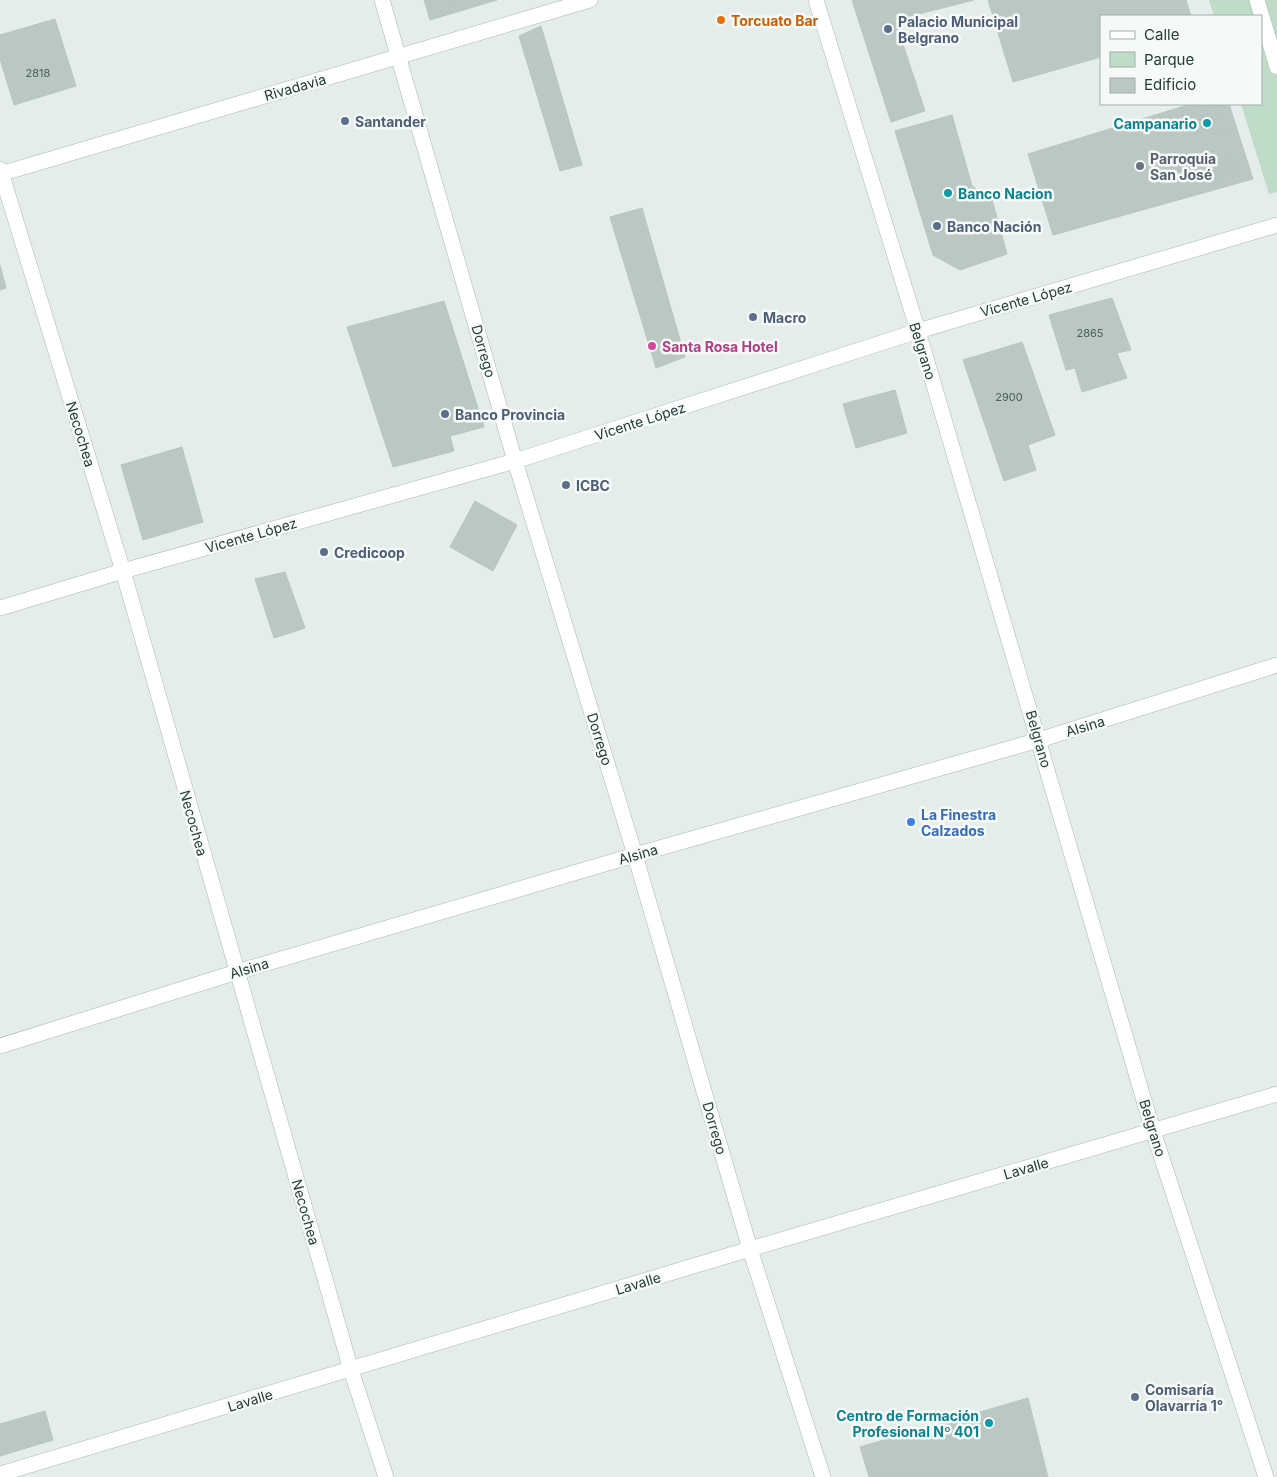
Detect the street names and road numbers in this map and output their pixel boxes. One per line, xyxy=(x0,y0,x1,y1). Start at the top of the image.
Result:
street label: Rivadavia xyxy=(262,70,328,104)
street label: Vicente López xyxy=(978,278,1074,320)
street label: Belgrano xyxy=(906,320,940,382)
street label: Dorrego xyxy=(468,323,500,379)
street label: Vicente López xyxy=(592,398,688,444)
street label: Necochea xyxy=(63,399,99,469)
street label: Vicente López xyxy=(203,514,299,556)
street label: Belgrano xyxy=(1023,708,1055,770)
street label: Dorrego xyxy=(584,711,616,767)
street label: Alsina xyxy=(1063,712,1107,740)
street label: Necochea xyxy=(177,788,211,858)
street label: Alsina xyxy=(616,840,660,868)
street label: Alsina xyxy=(227,954,271,982)
street label: Belgrano xyxy=(1136,1097,1170,1159)
street label: Dorrego xyxy=(699,1100,731,1156)
street label: Lavalle xyxy=(1001,1153,1051,1183)
street label: Necochea xyxy=(289,1177,323,1247)
street label: Lavalle xyxy=(613,1268,663,1298)
street label: Lavalle xyxy=(225,1385,275,1415)

